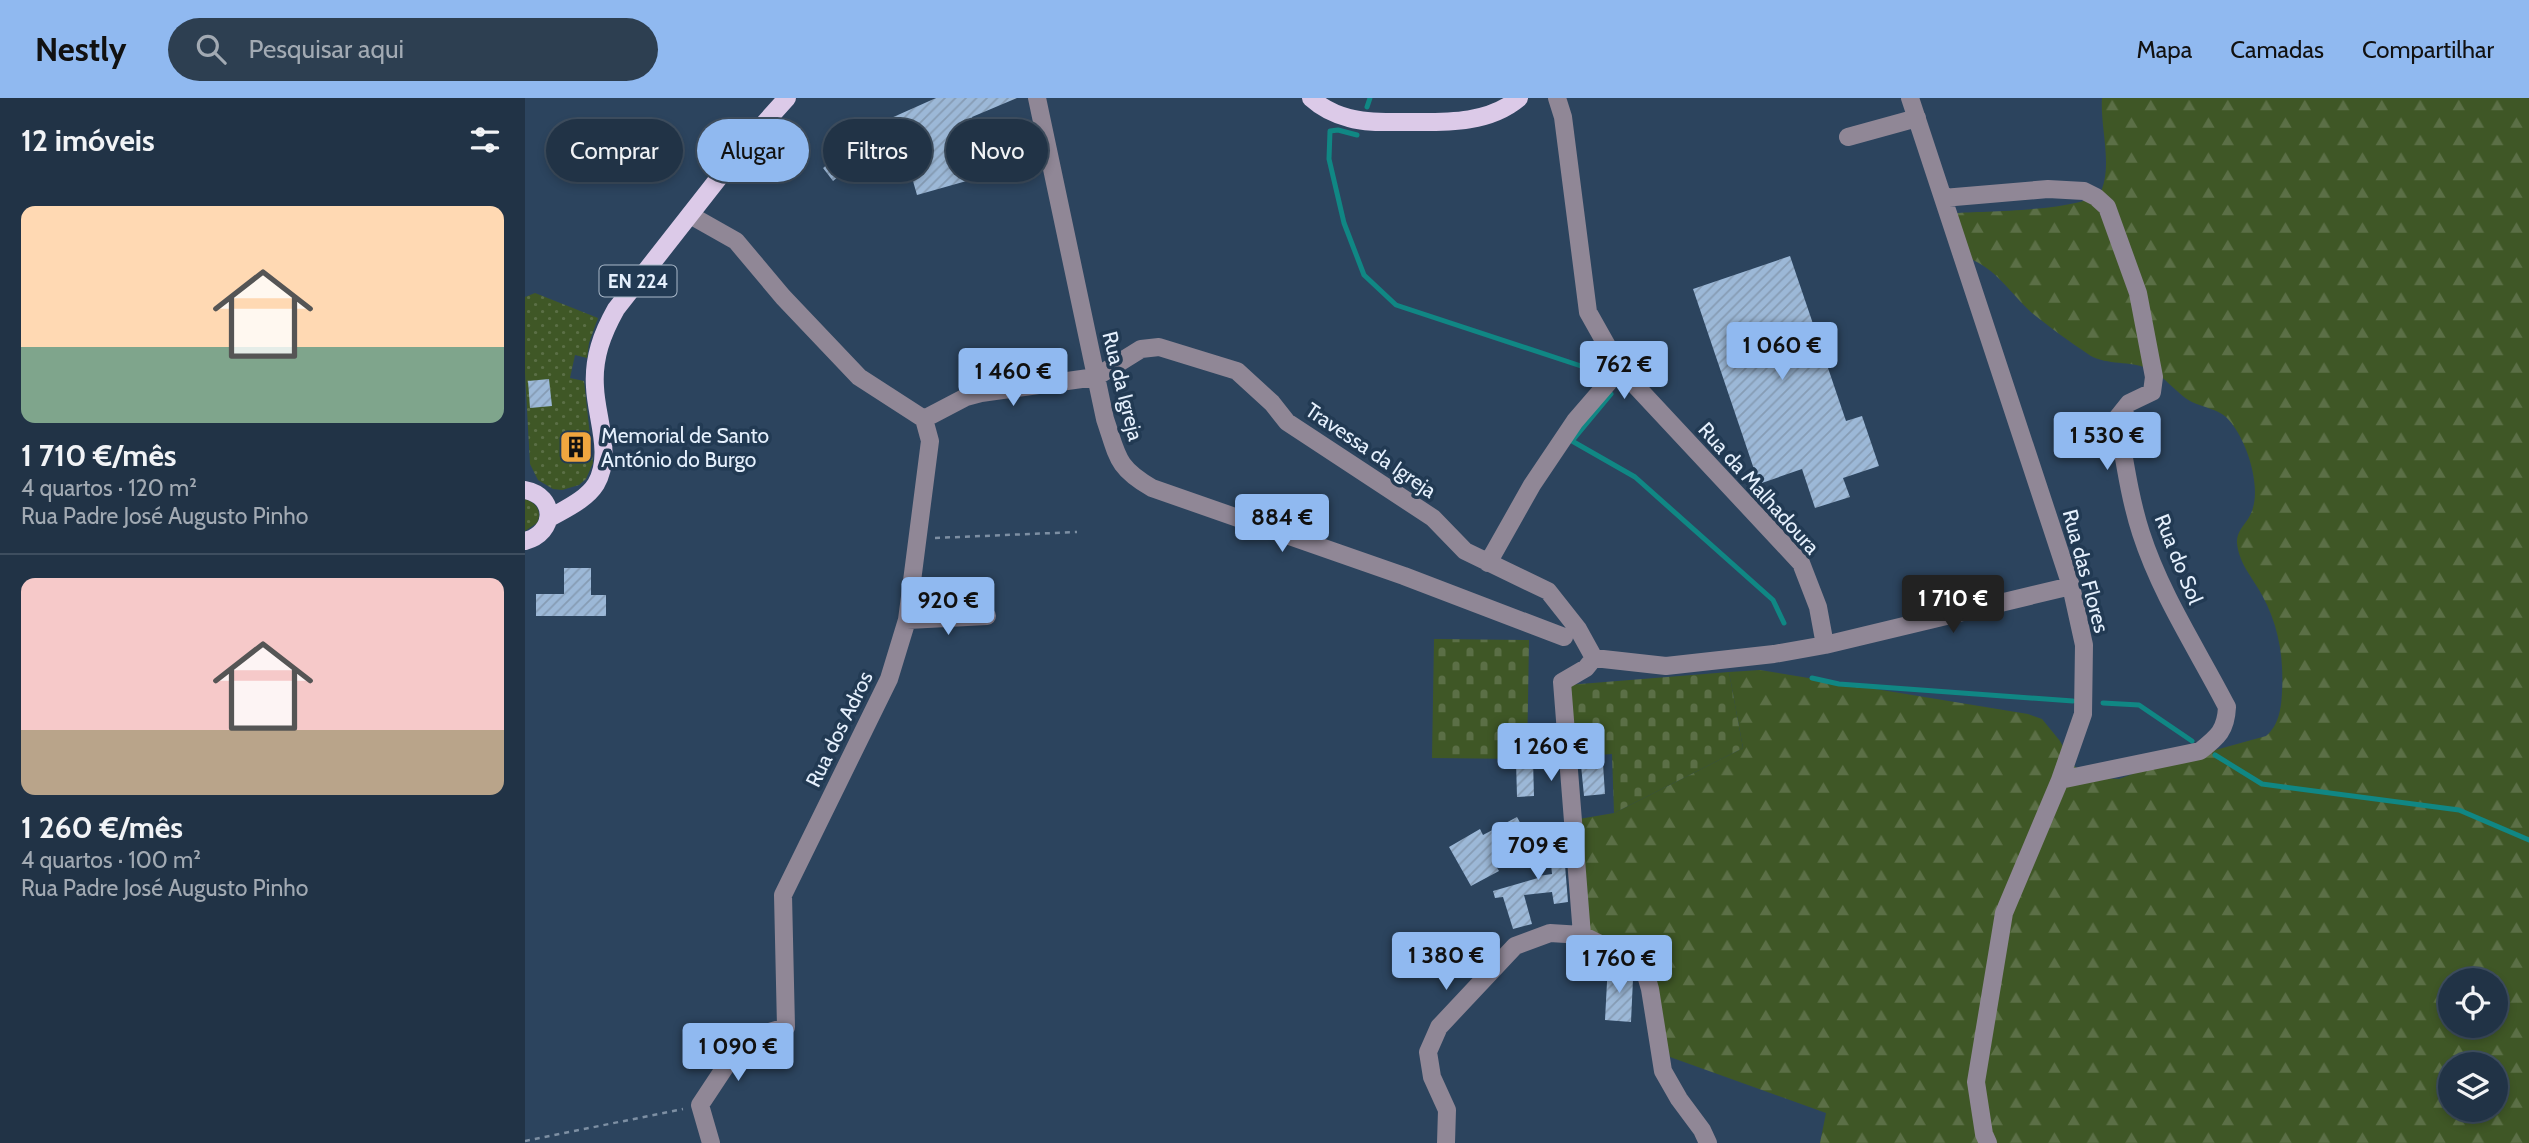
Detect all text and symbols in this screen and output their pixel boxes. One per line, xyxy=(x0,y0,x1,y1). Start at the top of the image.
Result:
search box xyxy=(168,18,658,81)
text: Nestly xyxy=(35,29,126,69)
icon: search xyxy=(192,30,230,68)
text: Pesquisar aqui xyxy=(248,33,404,65)
text: Mapa xyxy=(2136,35,2192,64)
text: Camadas xyxy=(2230,35,2324,64)
text: Compartilhar xyxy=(2362,35,2494,64)
chip: Comprar xyxy=(546,119,683,182)
chip: Alugar xyxy=(697,119,809,182)
chip: Filtros xyxy=(823,119,932,182)
chip: Novo xyxy=(946,119,1048,182)
icon: filters xyxy=(466,121,504,159)
text: 12 imóveis xyxy=(21,122,155,159)
icon: home xyxy=(200,251,326,377)
road number: EN 224 xyxy=(599,266,677,296)
pin: 1 060 € xyxy=(1717,322,1847,382)
street label: Rua da Igreja xyxy=(1096,329,1149,444)
text: 1 060 € xyxy=(1743,331,1821,359)
pin: 762 € xyxy=(1575,342,1673,401)
pin: 1 460 € xyxy=(948,348,1078,408)
text: 762 € xyxy=(1596,350,1652,378)
text: 1 460 € xyxy=(974,357,1052,385)
street label: Travessa da Igreja xyxy=(1300,397,1441,504)
pin: 1 530 € xyxy=(2042,412,2172,472)
street label: Rua da Malhadoura xyxy=(1693,417,1825,559)
text: 1 530 € xyxy=(2070,421,2144,449)
place label: Memorial de Santo António do Burgo xyxy=(601,423,769,472)
building icon: Memorial de Santo António do Burgo xyxy=(557,428,595,466)
text: 1 710 €/mês xyxy=(21,437,177,474)
text: 4 quartos · 120 m² xyxy=(21,474,197,502)
pin: 884 € xyxy=(1233,494,1331,554)
text: Rua Padre José Augusto Pinho xyxy=(21,502,308,530)
text: 884 € xyxy=(1251,503,1313,531)
street label: Rua das Flores xyxy=(2058,507,2115,636)
street label: Rua do Sol xyxy=(2150,510,2208,608)
pin: 1 710 € xyxy=(1888,575,2018,635)
pin: 920 € xyxy=(899,578,997,637)
text: 1 710 € xyxy=(1918,584,1988,612)
text: 920 € xyxy=(917,586,979,614)
icon: home xyxy=(200,623,326,749)
street label: Rua dos Adros xyxy=(800,667,878,791)
pin: 1 260 € xyxy=(1486,724,1616,783)
text: 1 260 € xyxy=(1514,732,1588,760)
text: 1 260 €/mês xyxy=(21,809,183,846)
pin: 709 € xyxy=(1489,822,1587,882)
text: 709 € xyxy=(1508,831,1568,859)
text: 4 quartos · 100 m² xyxy=(21,846,201,874)
text: Rua Padre José Augusto Pinho xyxy=(21,874,308,902)
pin: 1 380 € xyxy=(1381,932,1511,992)
pin: 1 760 € xyxy=(1554,936,1684,995)
text: 1 380 € xyxy=(1408,941,1484,969)
text: 1 760 € xyxy=(1582,944,1656,972)
map controls xyxy=(2438,968,2508,1122)
button: locate xyxy=(2438,968,2508,1038)
pin: 1 090 € xyxy=(673,1024,803,1083)
text: 1 090 € xyxy=(699,1032,777,1060)
button: layers xyxy=(2438,1052,2508,1122)

